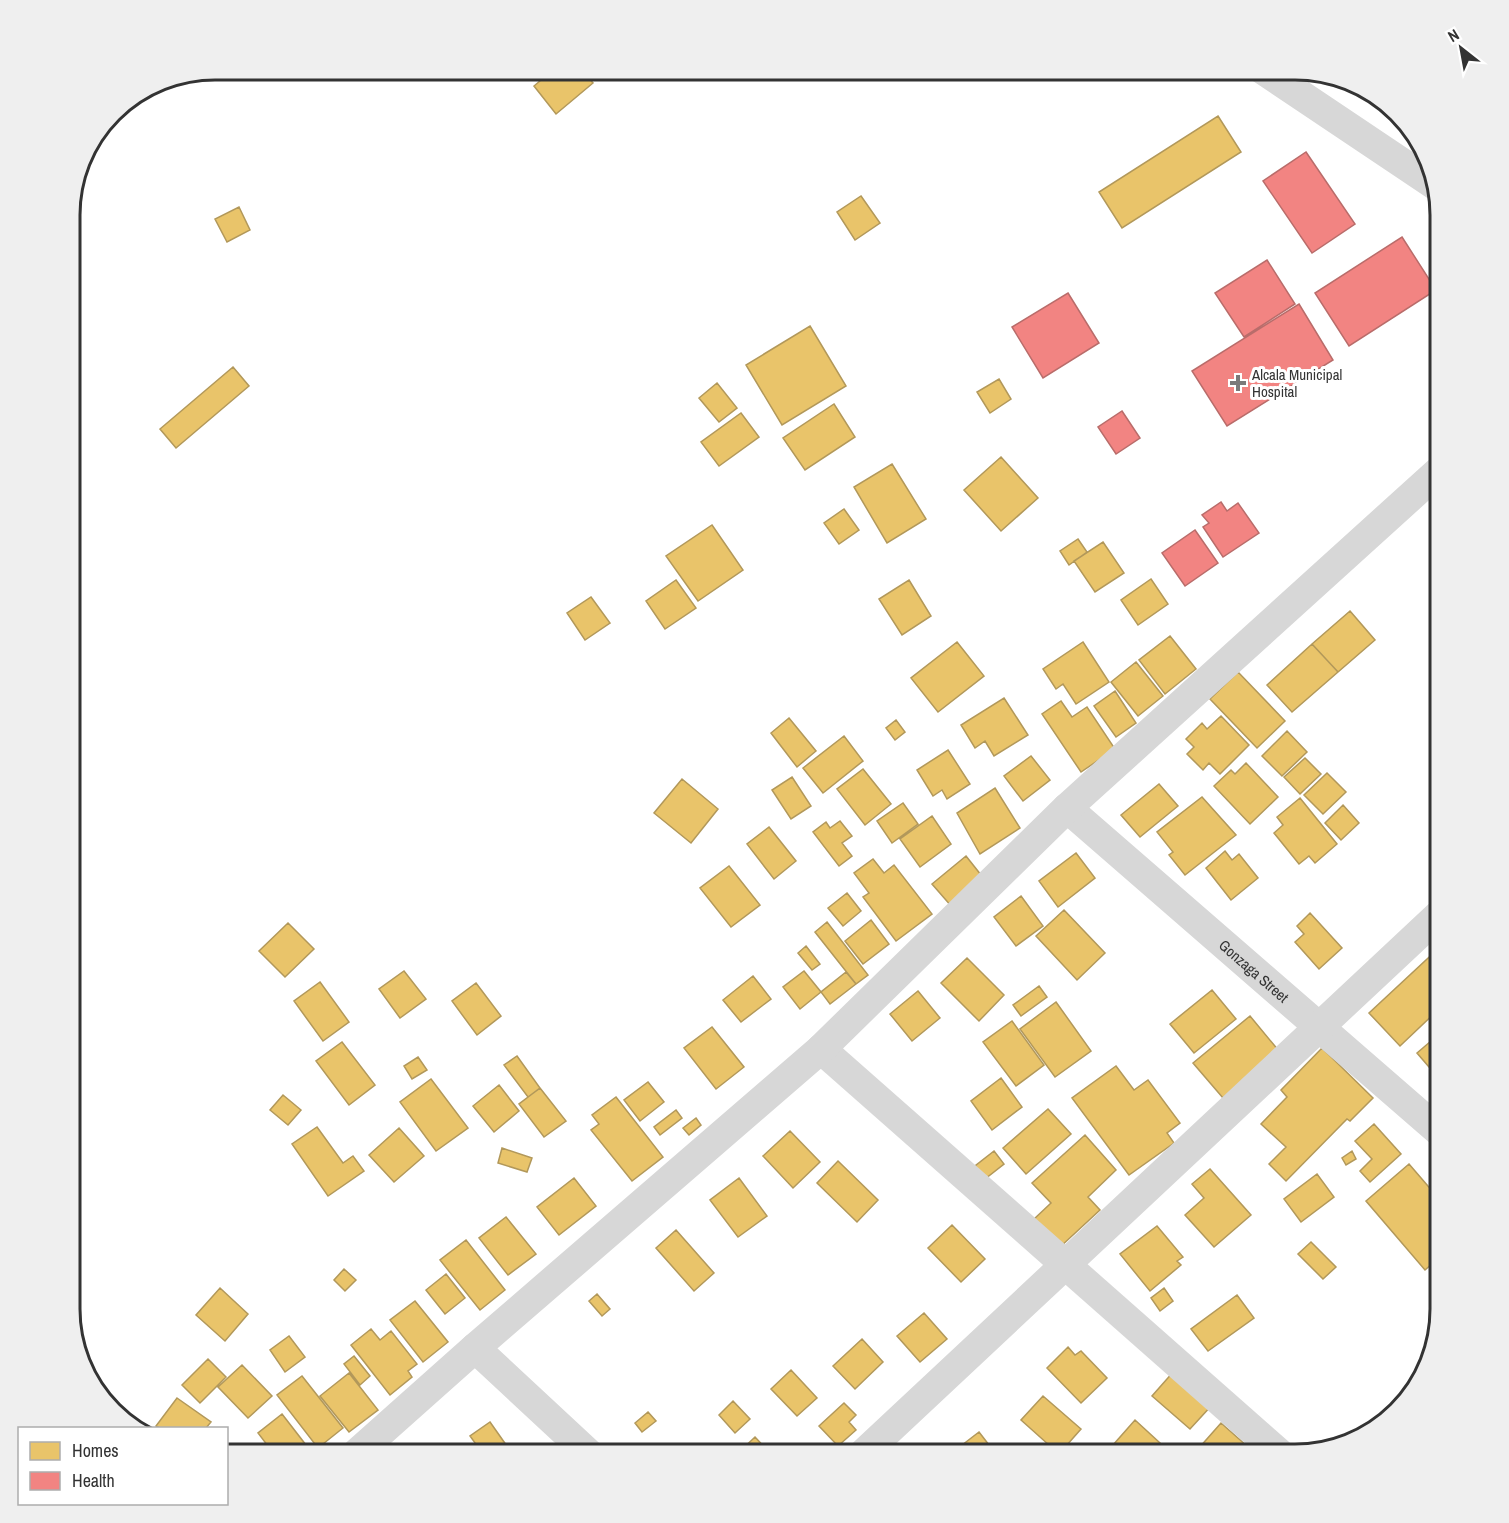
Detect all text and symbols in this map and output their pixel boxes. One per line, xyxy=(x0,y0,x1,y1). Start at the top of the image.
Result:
north arrow xyxy=(1431,18,1491,78)
text: N xyxy=(1444,23,1463,47)
place label: Alcala Municipal Hospital xyxy=(1251,364,1342,402)
marker: Alcala Municipal Hospital xyxy=(1229,374,1247,392)
street label: Gonzaga Street xyxy=(1215,934,1294,1007)
legend xyxy=(18,1427,228,1505)
text: Homes xyxy=(72,1438,119,1463)
text: Health xyxy=(72,1468,115,1493)

